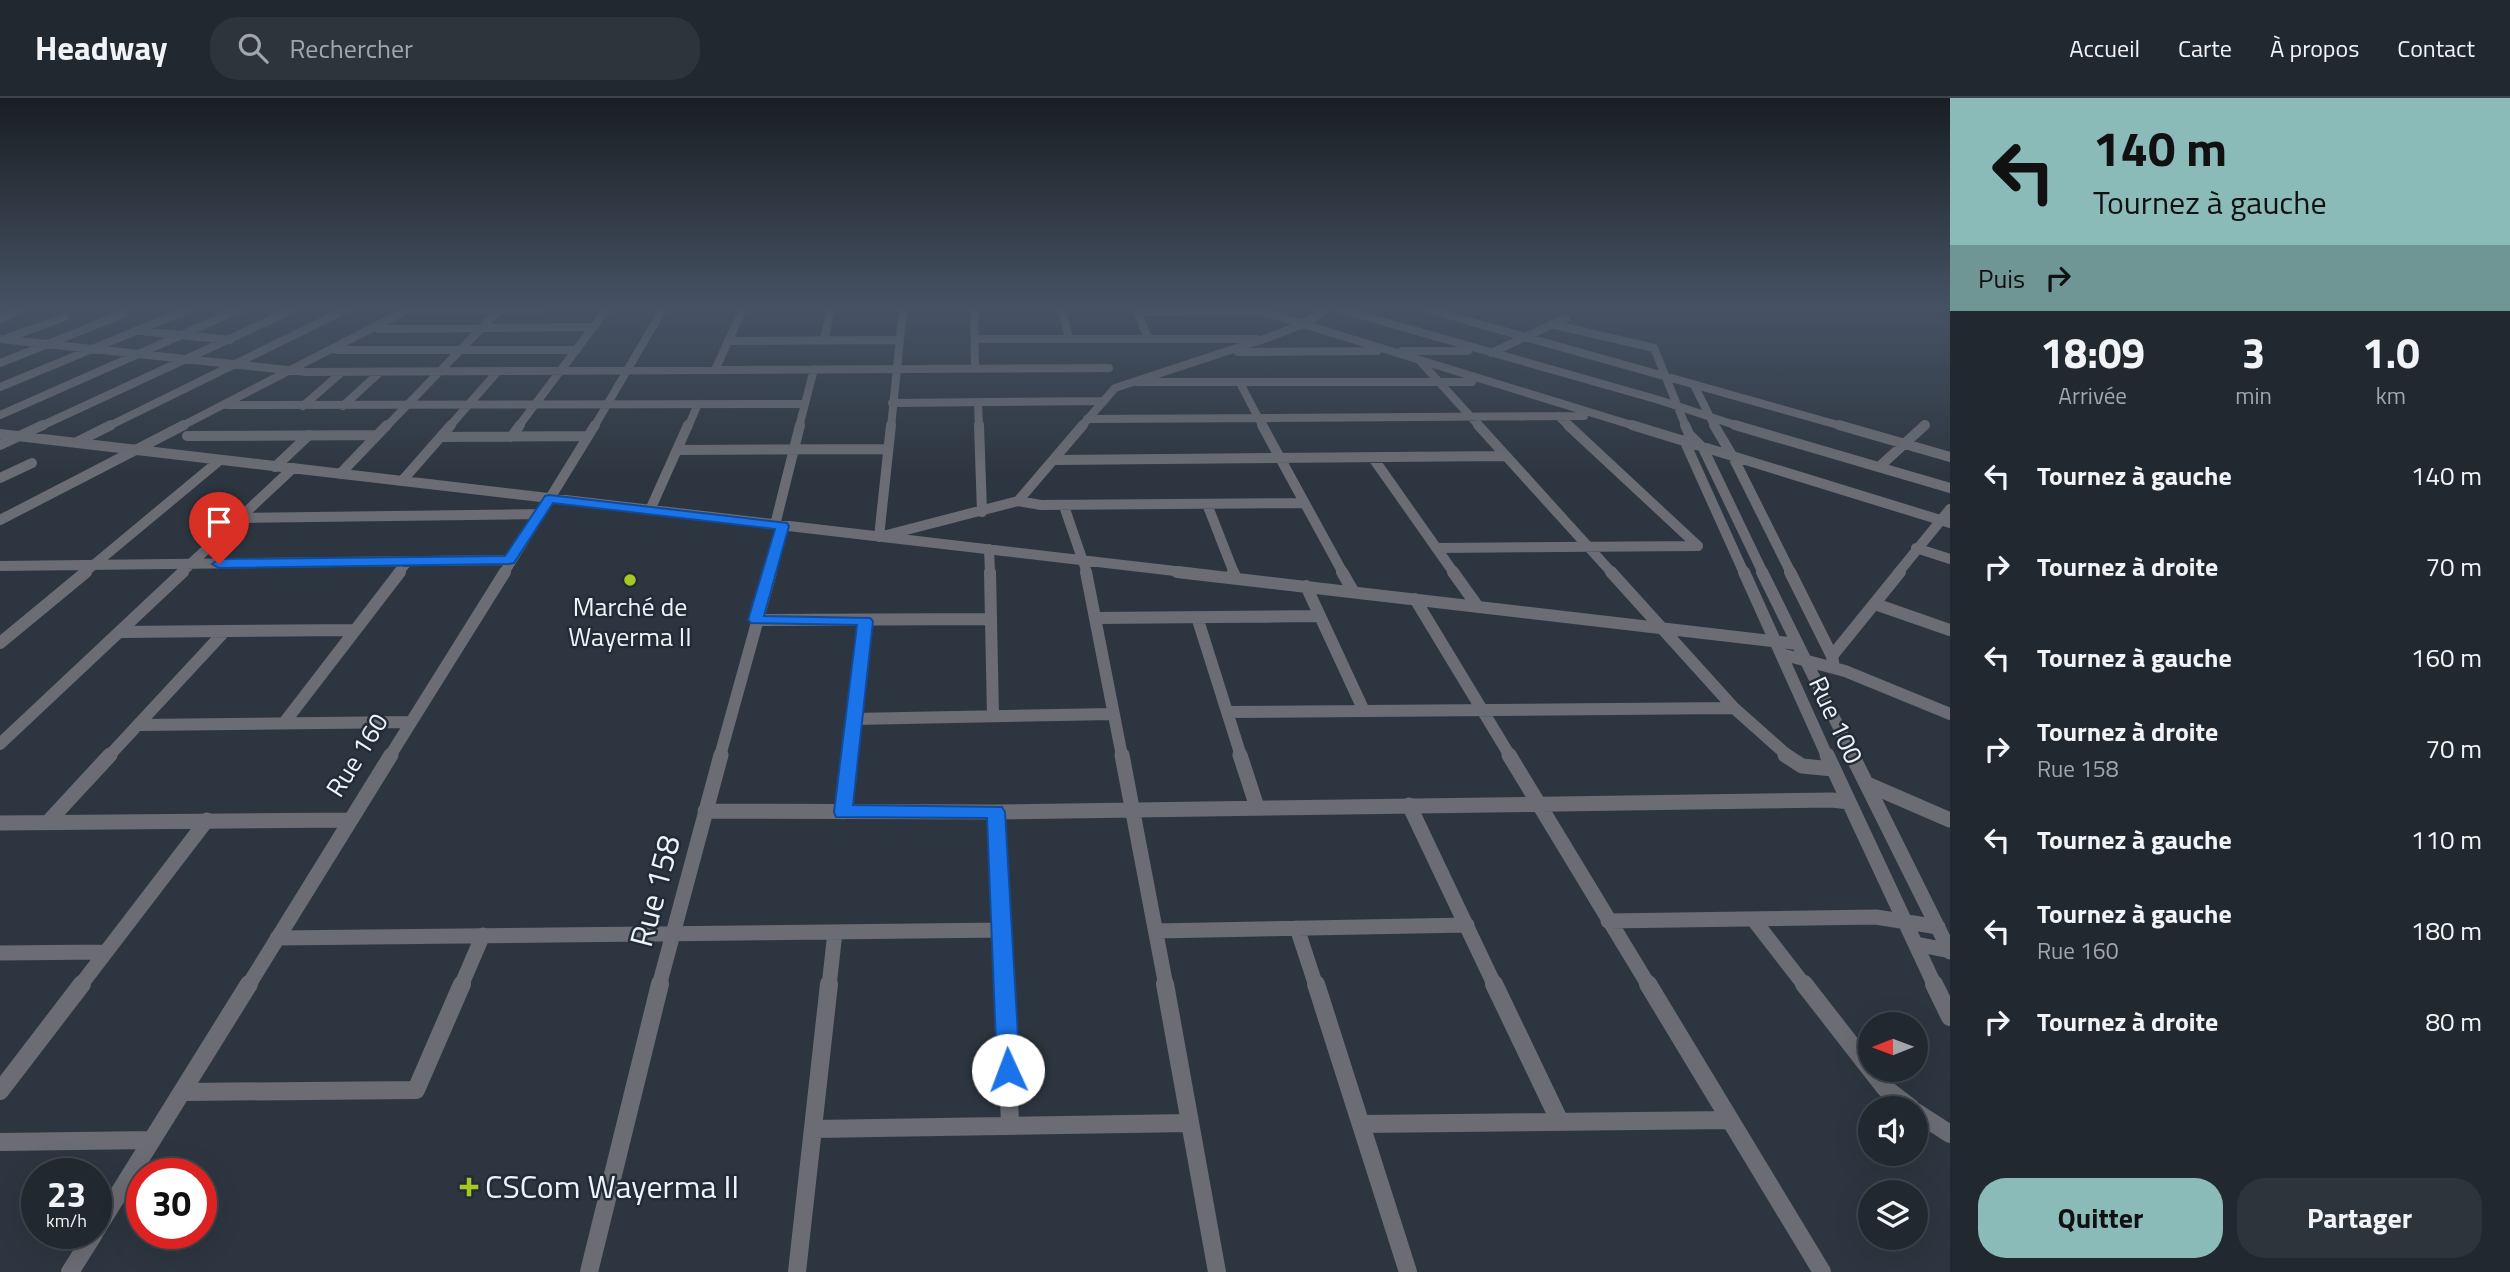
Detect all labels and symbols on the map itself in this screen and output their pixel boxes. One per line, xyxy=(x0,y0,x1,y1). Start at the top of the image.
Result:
pin xyxy=(189,492,249,564)
marker: Marché de Wayerma II xyxy=(622,572,638,588)
place label: Marché de Wayerma II xyxy=(568,587,692,656)
street label: Rue 100 xyxy=(1799,670,1874,770)
street label: Rue 160 xyxy=(316,705,398,804)
street label: Rue 158 xyxy=(616,830,692,952)
north arrow xyxy=(1858,1012,1928,1082)
position arrow xyxy=(971,1033,1045,1107)
speed limit sign: 30 xyxy=(126,1158,217,1249)
place label: CSCom Wayerma II xyxy=(485,1162,739,1210)
marker: CSCom Wayerma II xyxy=(459,1177,479,1197)

